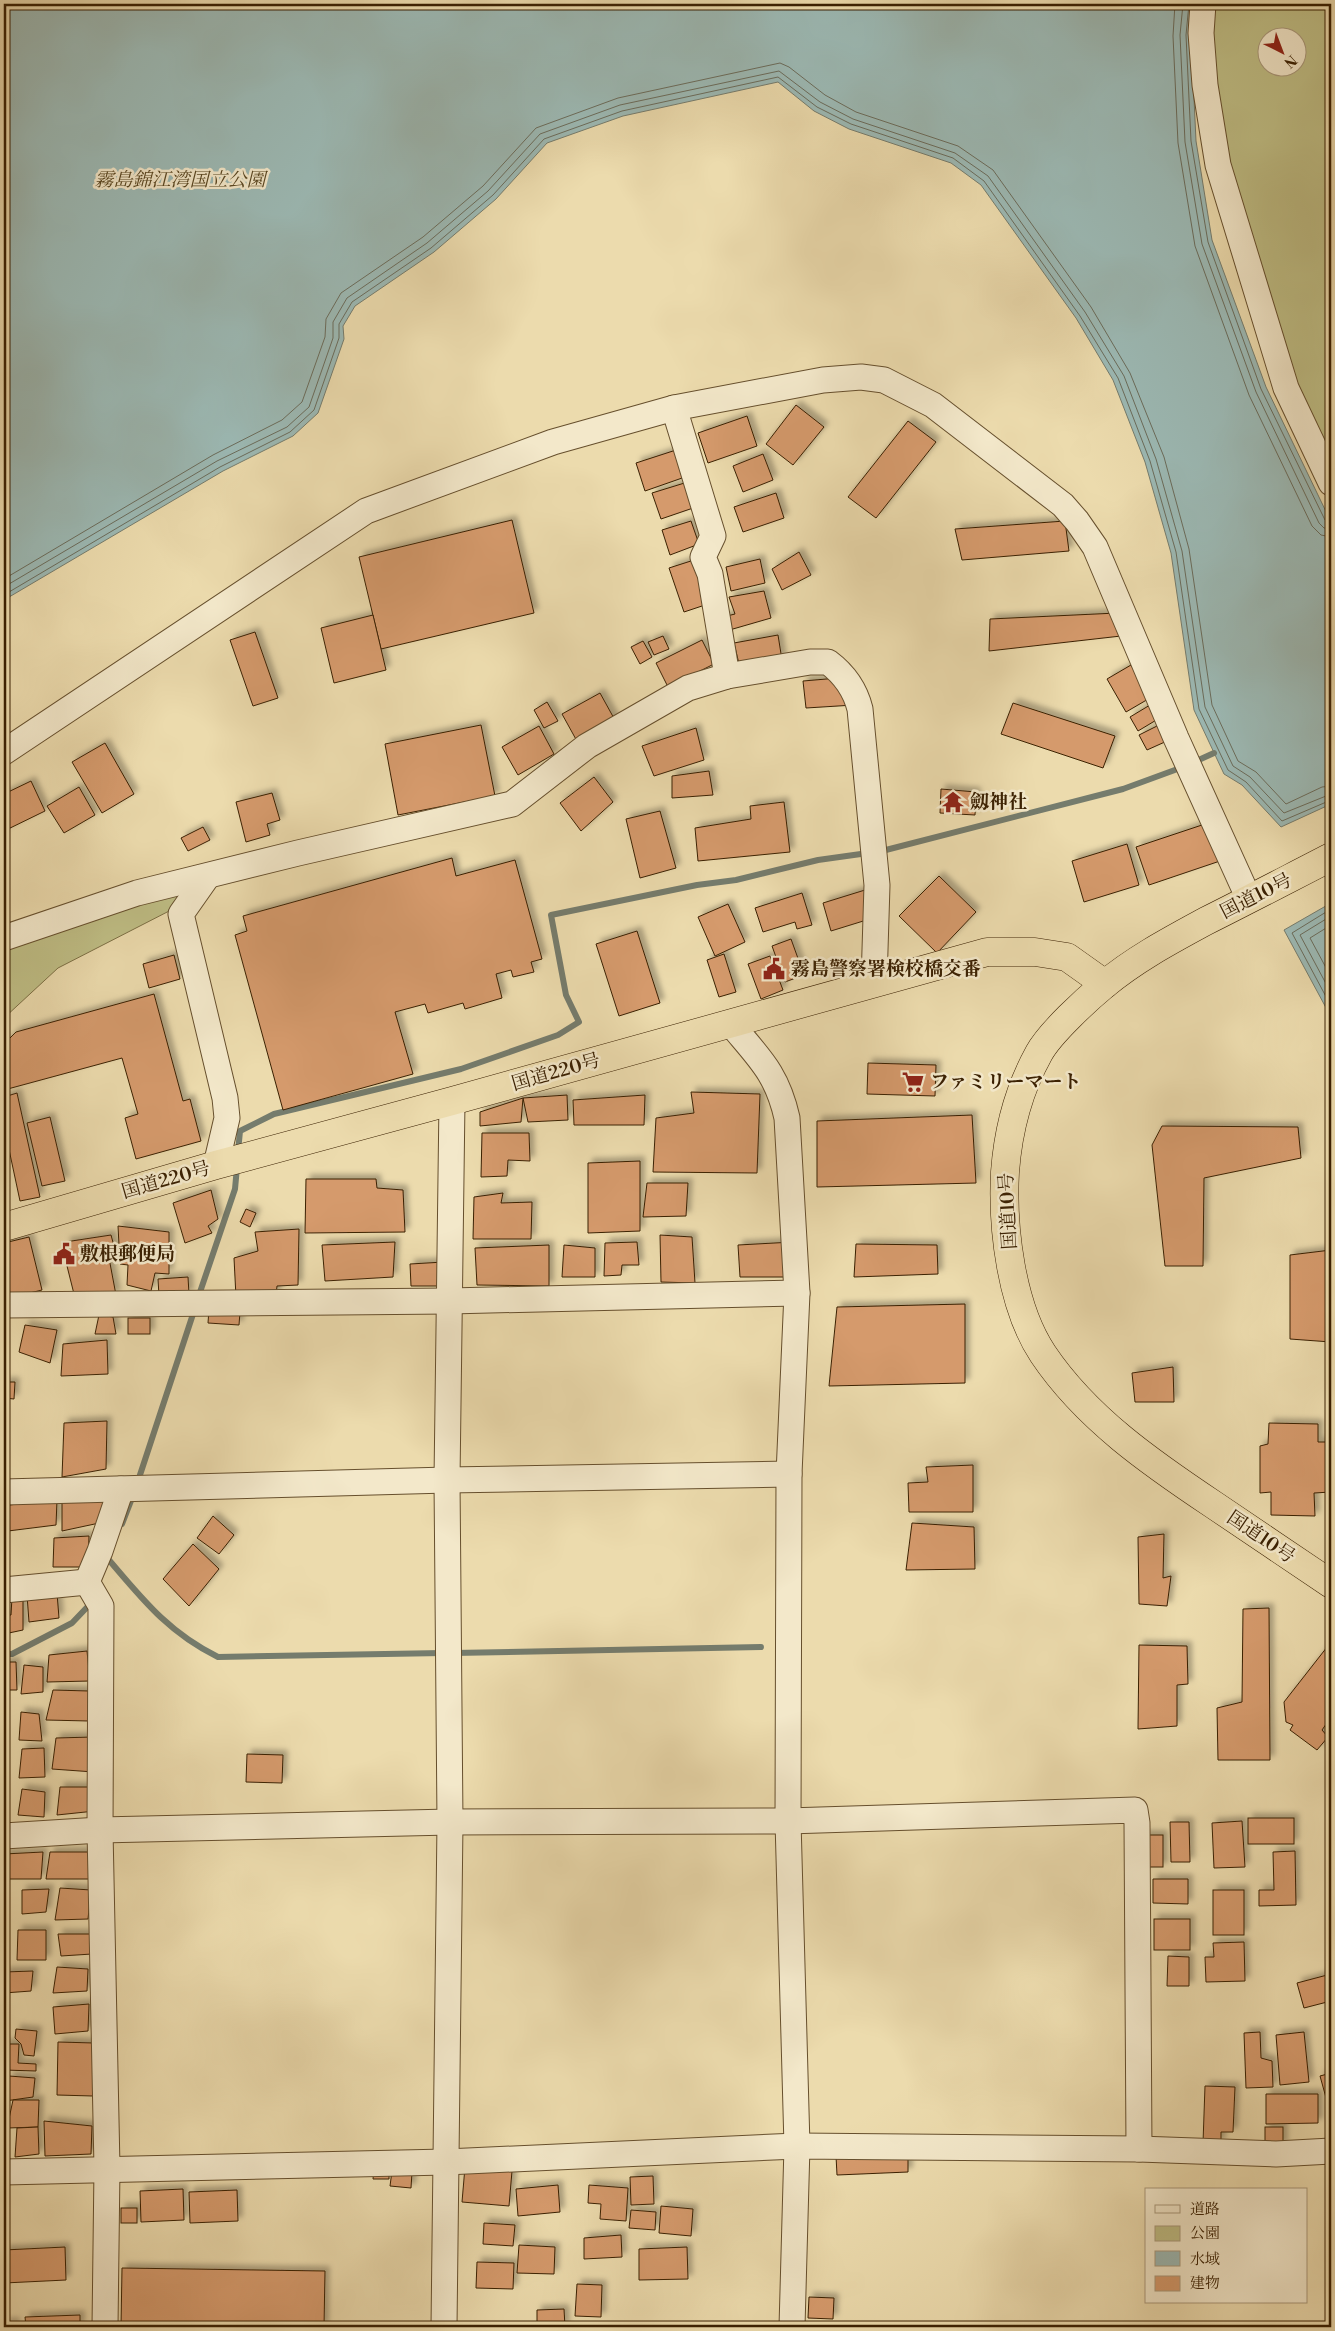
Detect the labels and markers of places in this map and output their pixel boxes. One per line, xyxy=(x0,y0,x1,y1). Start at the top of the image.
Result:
temple icon: 劔神社 xyxy=(940,789,966,815)
place label: 劔神社 xyxy=(970,790,1027,814)
public building icon: 霧島警察署検校橋交番 xyxy=(761,956,787,982)
place label: 霧島警察署検校橋交番 xyxy=(791,957,981,981)
supermarket icon: ファミリーマート xyxy=(900,1069,926,1095)
place label: ファミリーマート xyxy=(930,1070,1082,1094)
public building icon: 敷根郵便局 xyxy=(51,1241,77,1267)
place label: 敷根郵便局 xyxy=(80,1242,175,1266)

